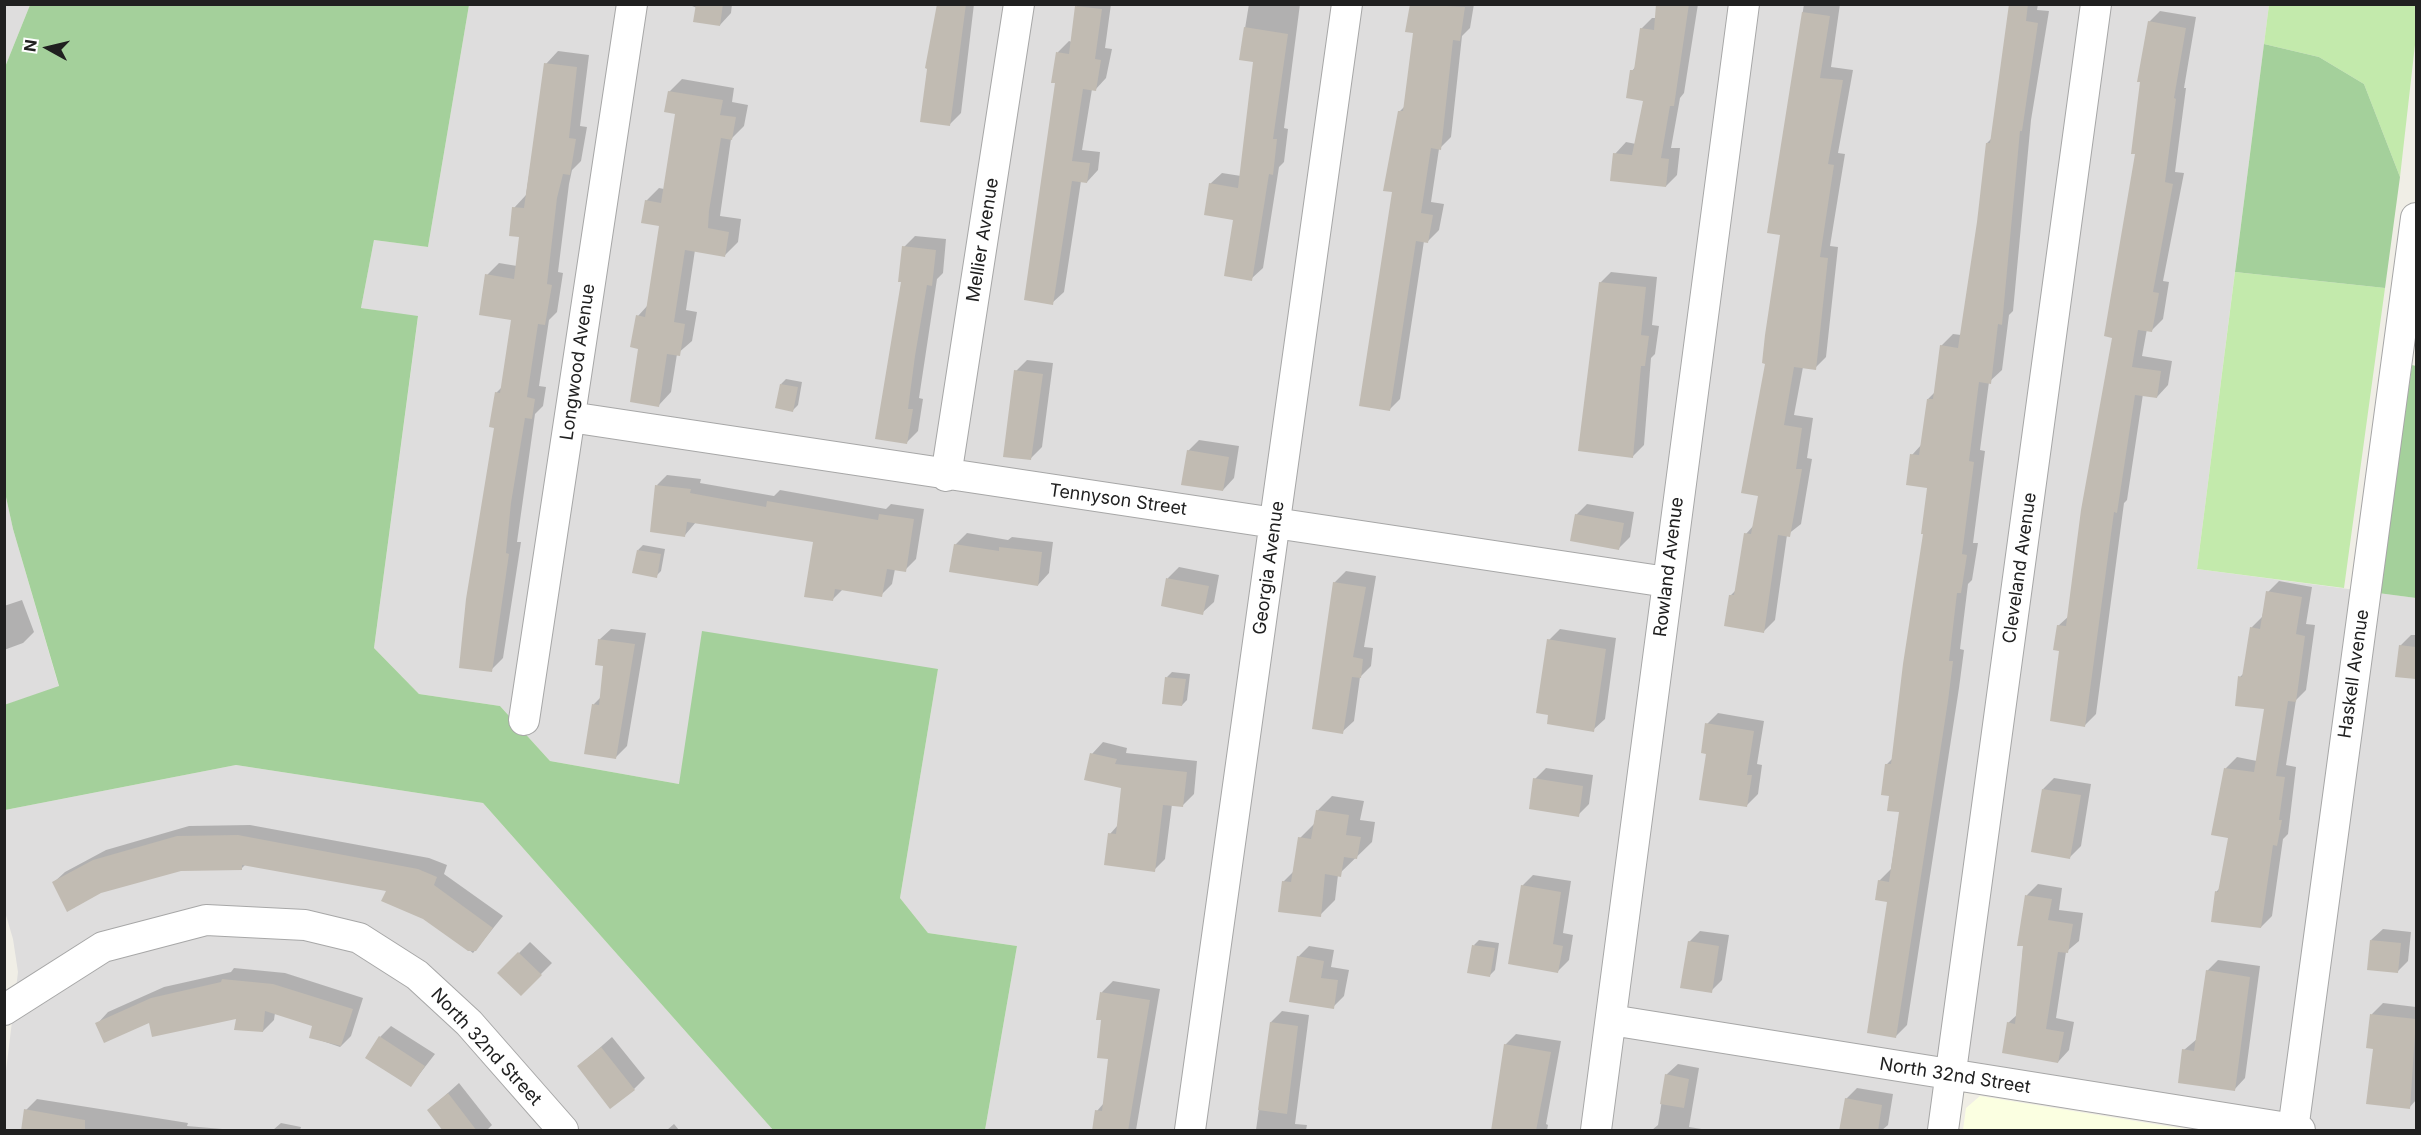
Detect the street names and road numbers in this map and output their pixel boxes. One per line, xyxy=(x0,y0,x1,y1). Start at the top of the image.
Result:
street label: Mellier Avenue xyxy=(963,176,1003,304)
street label: Longwood Avenue xyxy=(556,282,600,442)
street label: Tennyson Street xyxy=(1048,480,1188,520)
street label: Cleveland Avenue xyxy=(1999,491,2041,645)
street label: Rowland Avenue xyxy=(1650,496,1688,638)
street label: Georgia Avenue xyxy=(1249,500,1289,636)
street label: Haskell Avenue xyxy=(2334,608,2374,740)
street label: North 32nd Street xyxy=(426,984,546,1110)
street label: North 32nd Street xyxy=(1878,1053,2032,1099)

